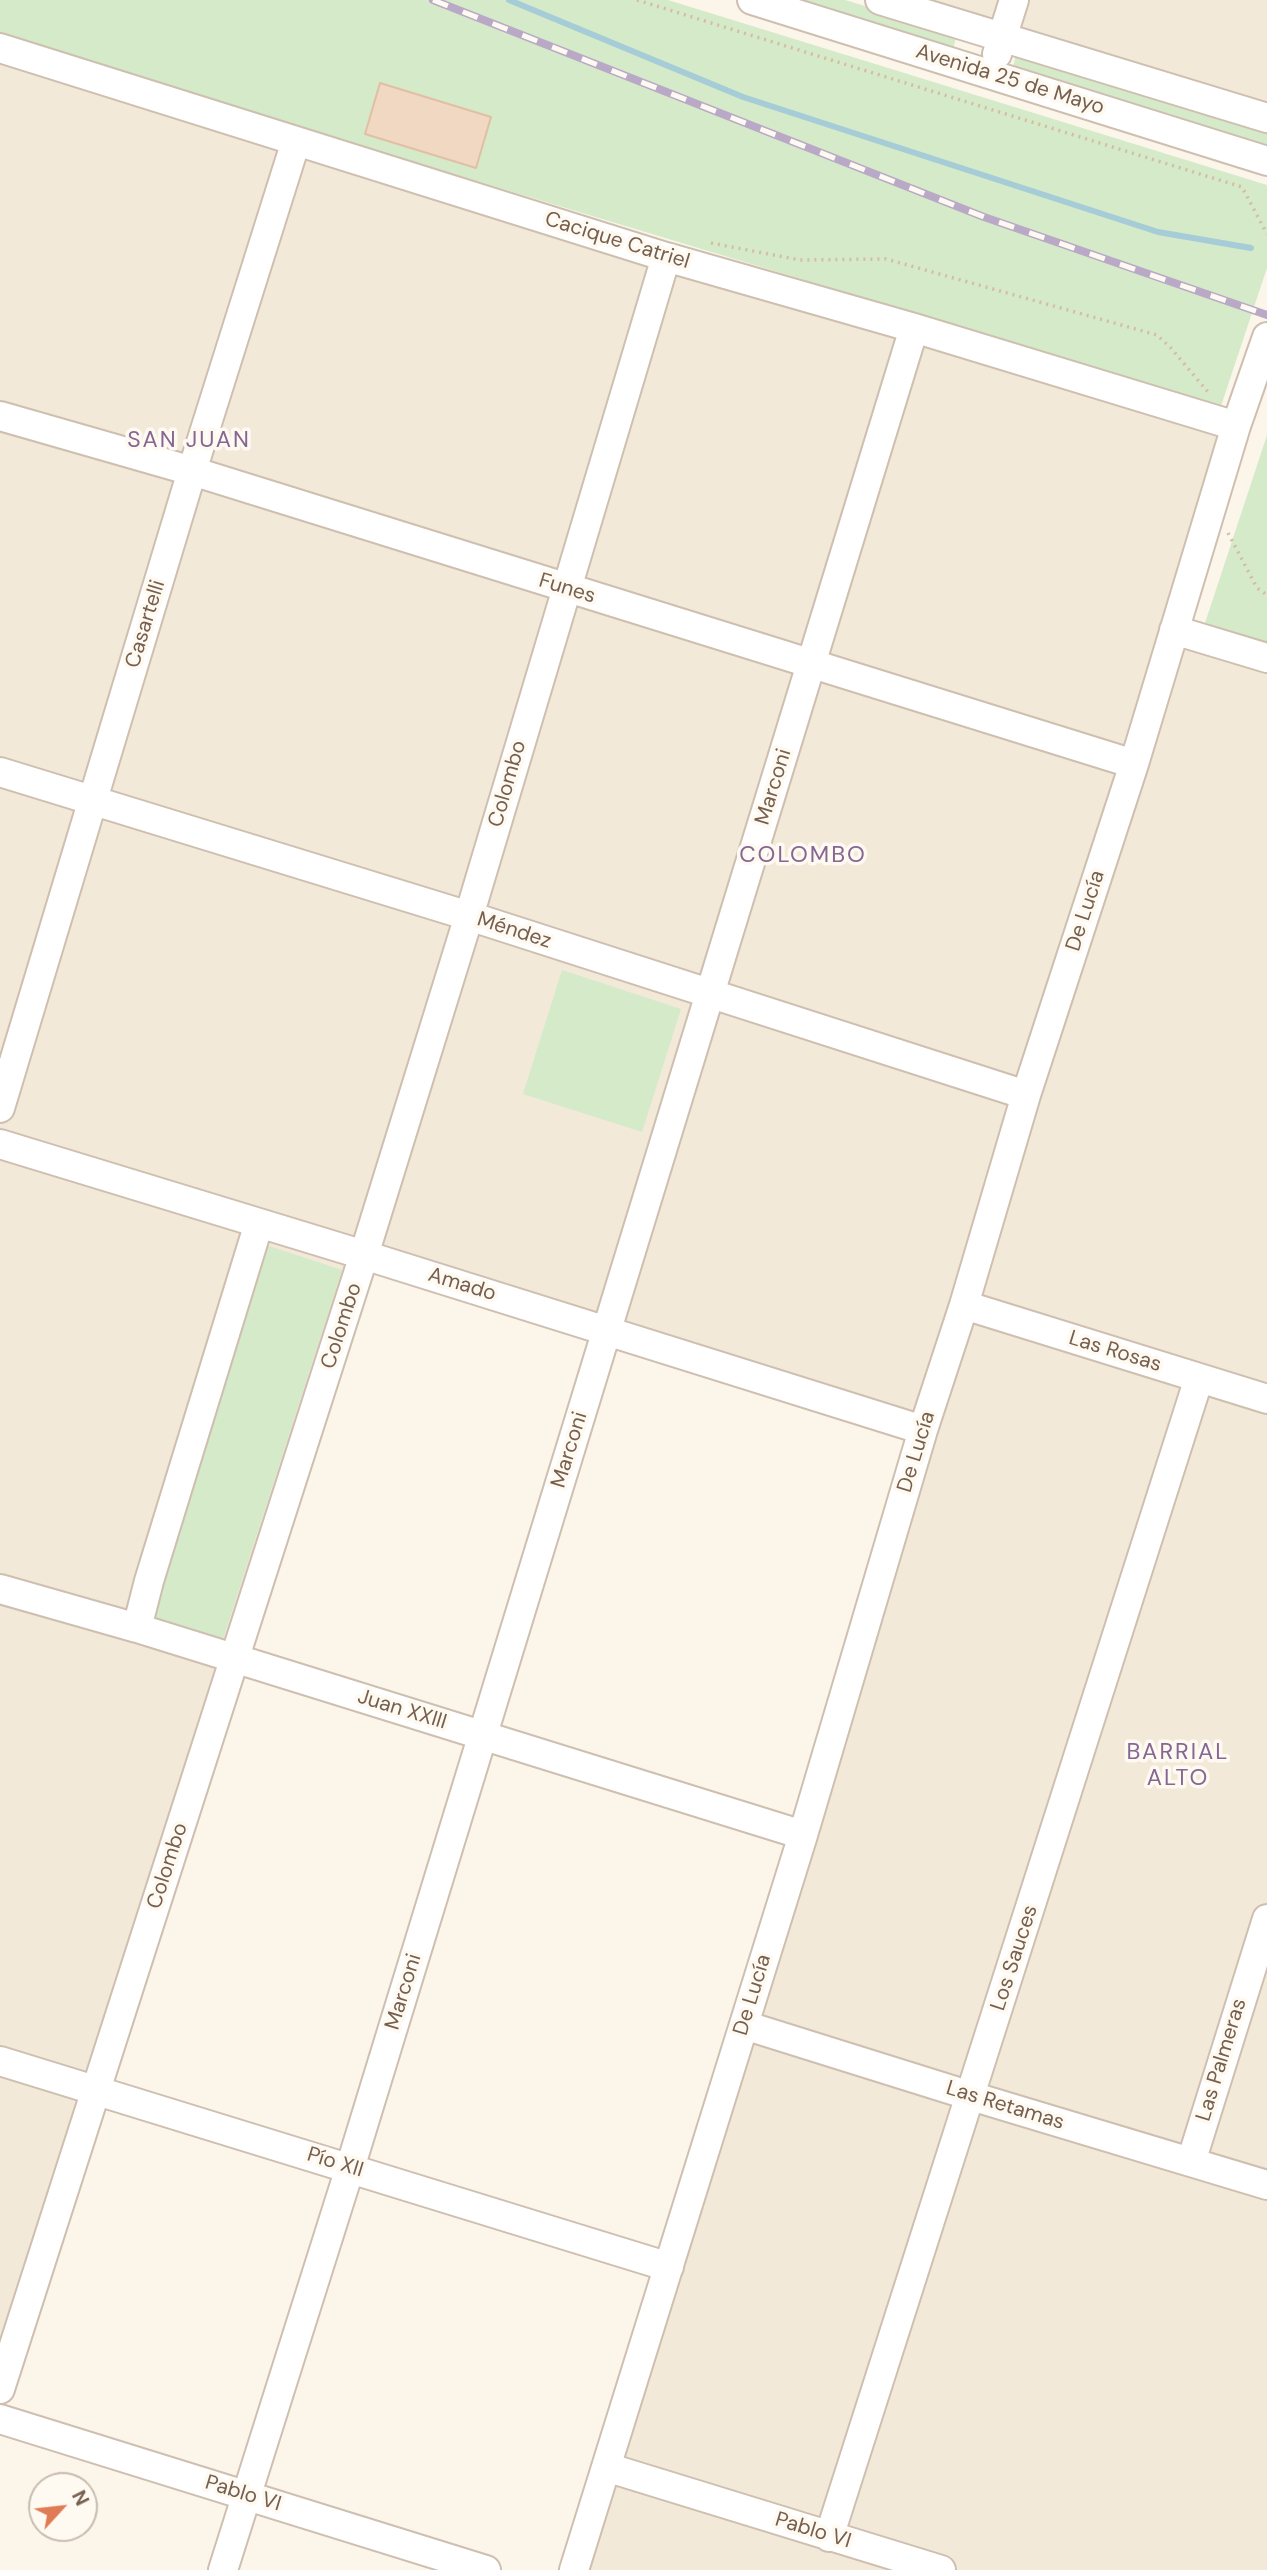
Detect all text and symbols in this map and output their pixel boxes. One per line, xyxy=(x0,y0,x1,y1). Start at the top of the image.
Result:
street label: Avenida 25 de Mayo xyxy=(913,39,1107,121)
street label: Cacique Catriel xyxy=(542,207,692,275)
district label: SAN JUAN xyxy=(128,427,250,455)
street label: Funes xyxy=(536,569,598,609)
street label: Casartelli xyxy=(121,577,171,671)
street label: Colombo xyxy=(484,738,532,830)
street label: Marconi xyxy=(751,746,797,828)
district label: COLOMBO xyxy=(740,842,866,870)
street label: De Lucía xyxy=(1061,868,1111,954)
street label: Méndez xyxy=(474,907,554,955)
street label: Amado xyxy=(425,1263,499,1307)
street label: Colombo xyxy=(316,1280,368,1372)
street label: Las Rosas xyxy=(1066,1326,1164,1378)
street label: Marconi xyxy=(547,1409,593,1491)
street label: De Lucía xyxy=(893,1409,941,1495)
street label: Juan XXIII xyxy=(354,1685,450,1735)
district label: BARRIAL ALTO xyxy=(1127,1739,1229,1793)
street label: Colombo xyxy=(142,1820,194,1912)
street label: Los Sauces xyxy=(986,1902,1044,2014)
street label: Marconi xyxy=(381,1951,427,2033)
street label: De Lucía xyxy=(729,1952,777,2038)
street label: Las Palmeras xyxy=(1191,1996,1253,2124)
street label: Las Retamas xyxy=(943,2076,1067,2136)
street label: Pío XII xyxy=(304,2143,366,2183)
street label: Pablo VI xyxy=(202,2471,284,2517)
north arrow xyxy=(28,2472,98,2542)
text: N xyxy=(66,2486,95,2510)
street label: Pablo VI xyxy=(772,2508,854,2554)

